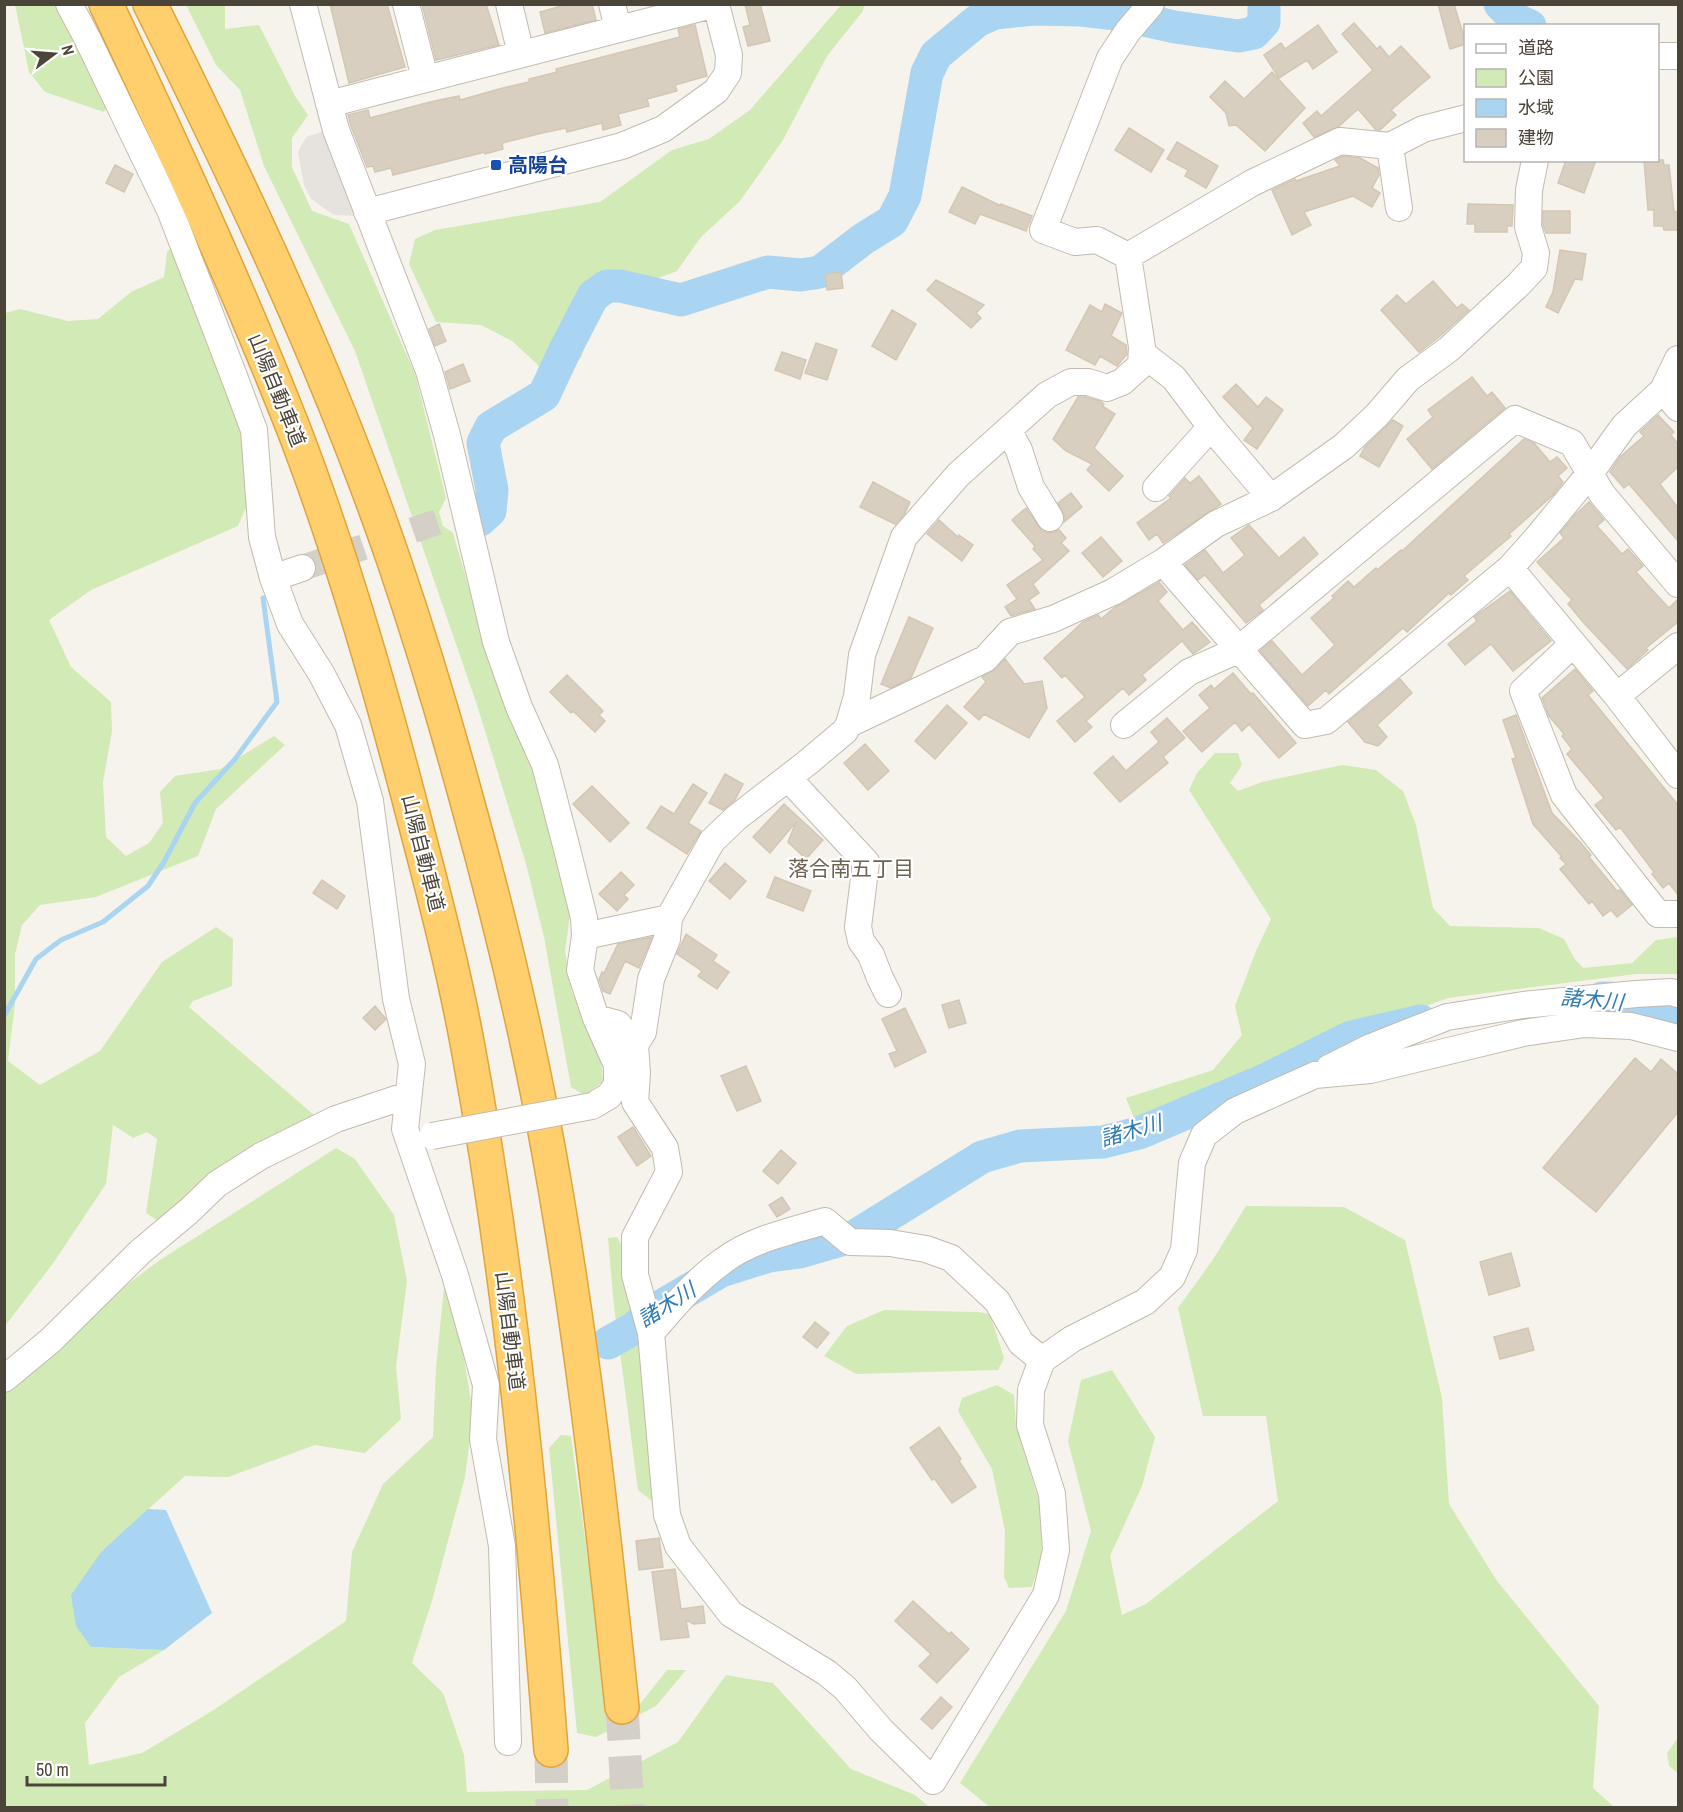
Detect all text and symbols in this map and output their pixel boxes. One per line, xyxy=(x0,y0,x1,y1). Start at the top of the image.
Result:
north arrow xyxy=(24,24,84,84)
legend xyxy=(1464,24,1659,162)
text: 道路 xyxy=(1518,35,1554,60)
text: N xyxy=(57,42,80,57)
text: 公園 xyxy=(1518,65,1554,90)
text: 水域 xyxy=(1518,95,1554,120)
text: 建物 xyxy=(1518,125,1554,150)
place label: 高陽台 xyxy=(508,151,568,178)
marker: 高陽台 xyxy=(489,158,503,172)
street label: 山陽自動車道 xyxy=(242,329,312,451)
street label: 山陽自動車道 xyxy=(396,791,451,914)
district label: 落合南五丁目 xyxy=(788,854,914,883)
water label: 諸木川 xyxy=(1559,982,1627,1017)
water label: 諸木川 xyxy=(1097,1107,1167,1153)
street label: 山陽自動車道 xyxy=(490,1270,531,1392)
water label: 諸木川 xyxy=(632,1275,703,1334)
scale bar xyxy=(27,1749,165,1787)
text: 50 m xyxy=(36,1757,69,1782)

